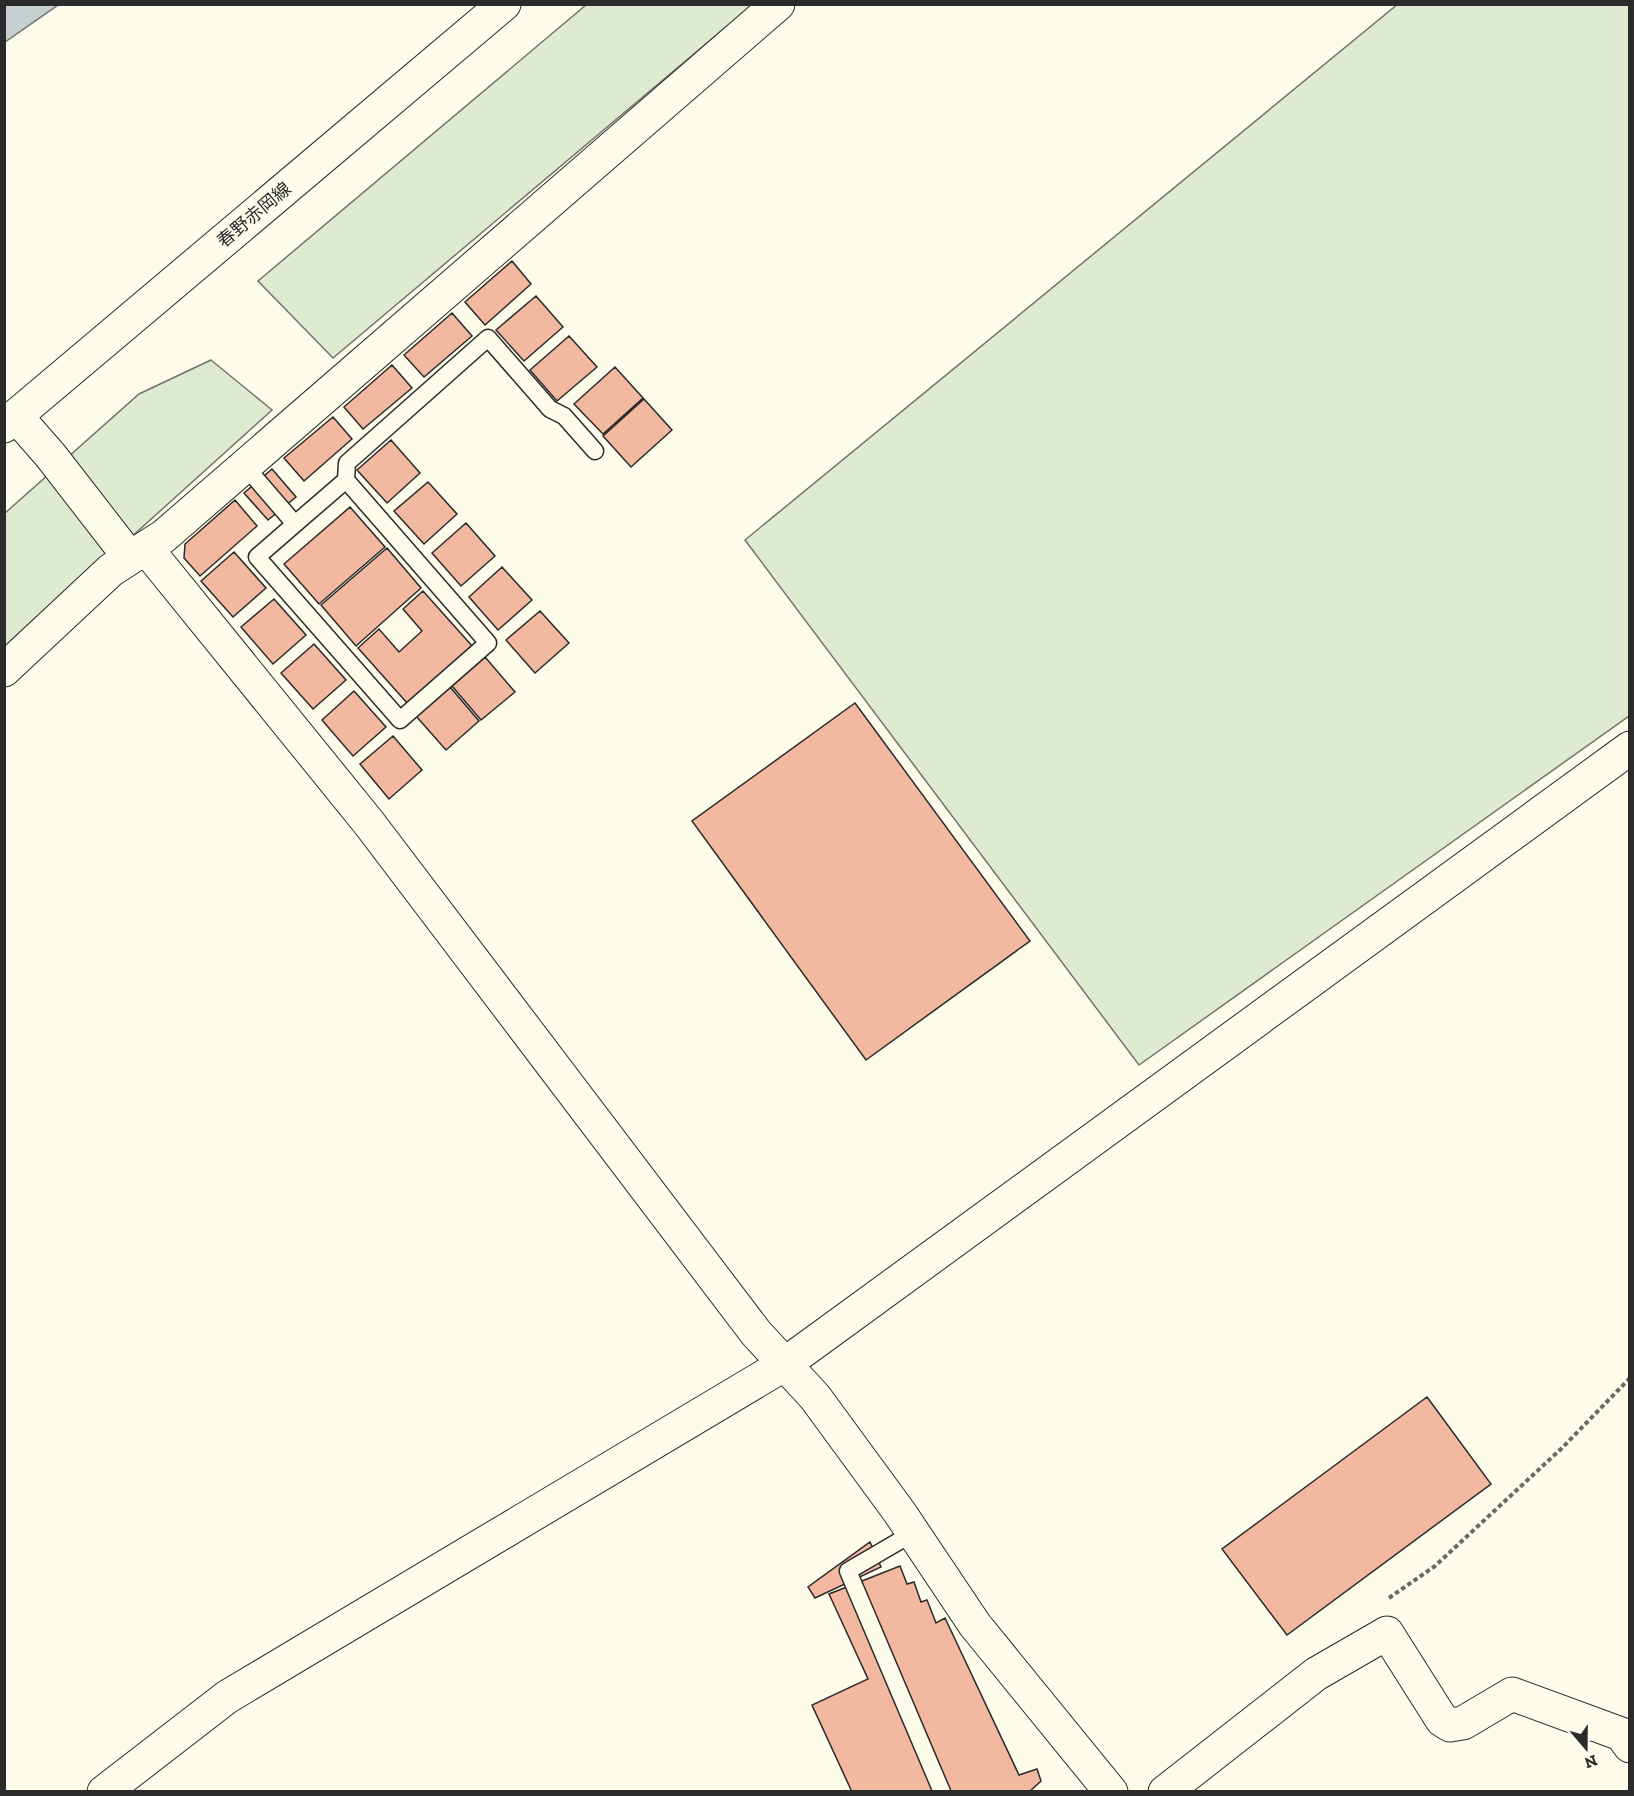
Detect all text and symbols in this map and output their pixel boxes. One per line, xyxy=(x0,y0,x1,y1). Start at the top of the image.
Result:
street label: 春野赤岡線 xyxy=(212,178,296,252)
north arrow xyxy=(1556,1718,1616,1778)
text: N xyxy=(1582,1751,1600,1773)

